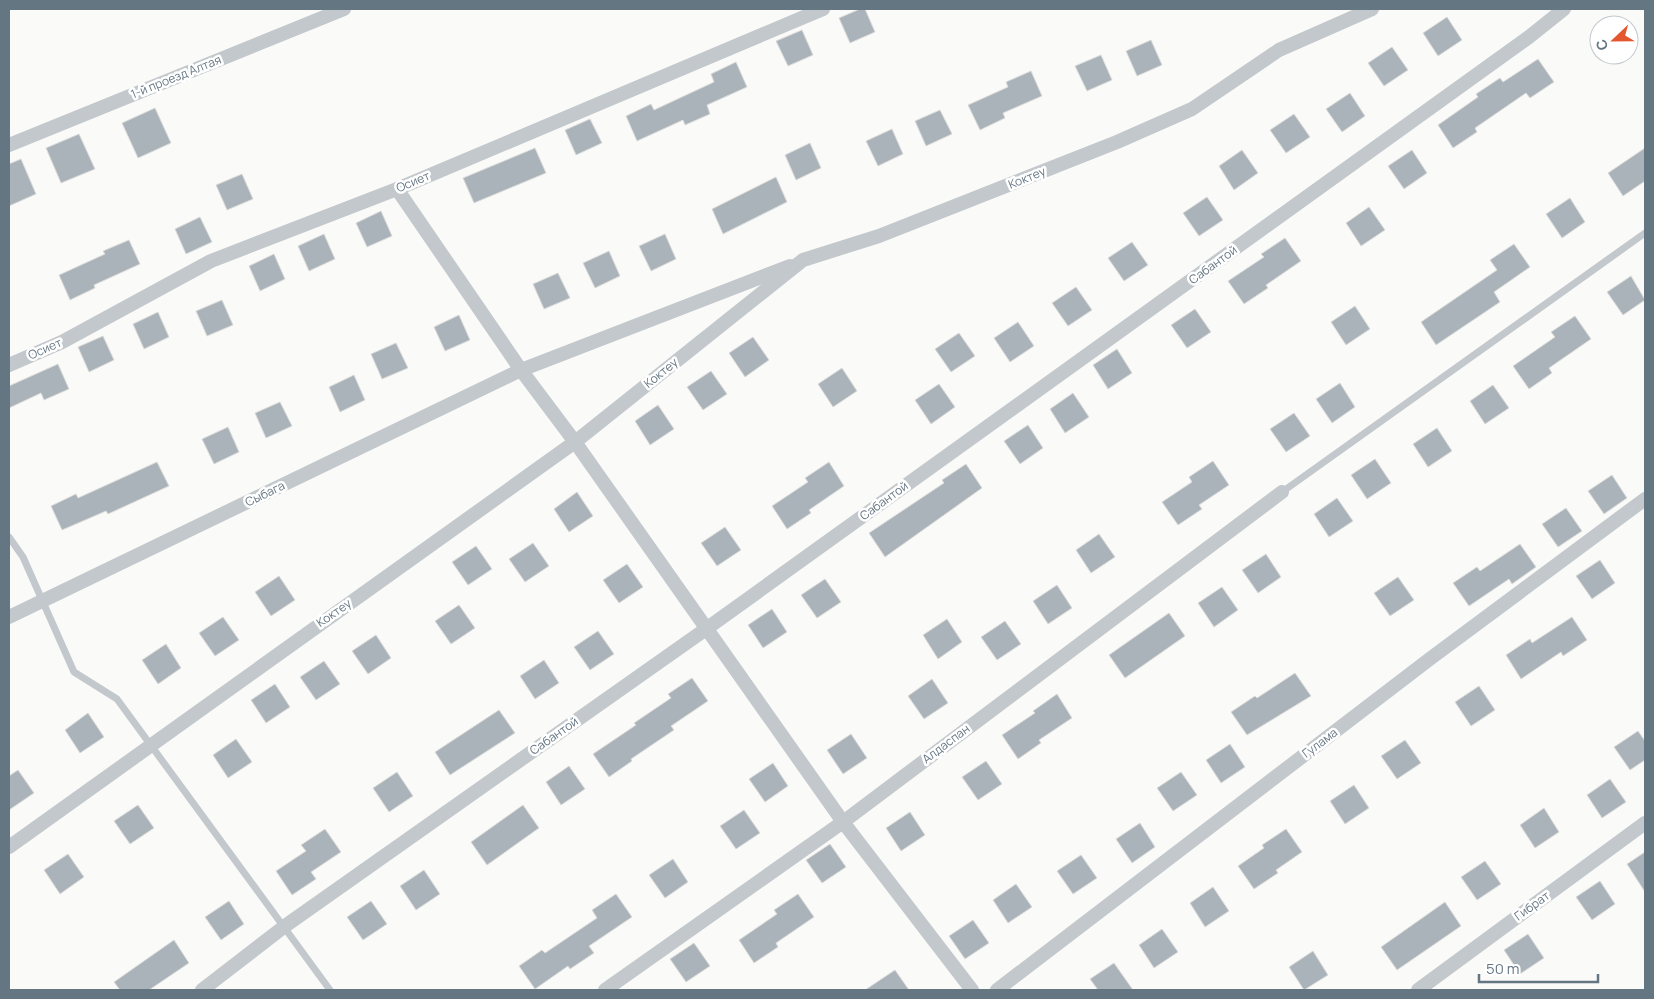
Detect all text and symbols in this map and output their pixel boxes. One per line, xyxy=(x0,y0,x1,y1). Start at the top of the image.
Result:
north arrow xyxy=(1589,15,1639,65)
text: С xyxy=(1591,37,1612,53)
street label: 1-й проезд Алтая xyxy=(128,51,224,102)
street label: Коктеу xyxy=(1006,162,1049,193)
street label: Осиет xyxy=(393,167,432,196)
street label: Сабантой xyxy=(1185,241,1240,288)
street label: Осиет xyxy=(25,334,64,363)
street label: Коктеу xyxy=(640,353,682,391)
street label: Сыбага xyxy=(242,477,288,510)
street label: Сабантой xyxy=(856,477,911,524)
street label: Коктеу xyxy=(313,594,355,631)
street label: Сабантой xyxy=(526,713,581,759)
street label: Алдаспан xyxy=(918,720,973,767)
street label: Гулама xyxy=(1299,724,1341,761)
street label: Гибрат xyxy=(1511,887,1553,924)
scale bar xyxy=(1479,952,1598,984)
text: 50 m xyxy=(1486,958,1520,979)

